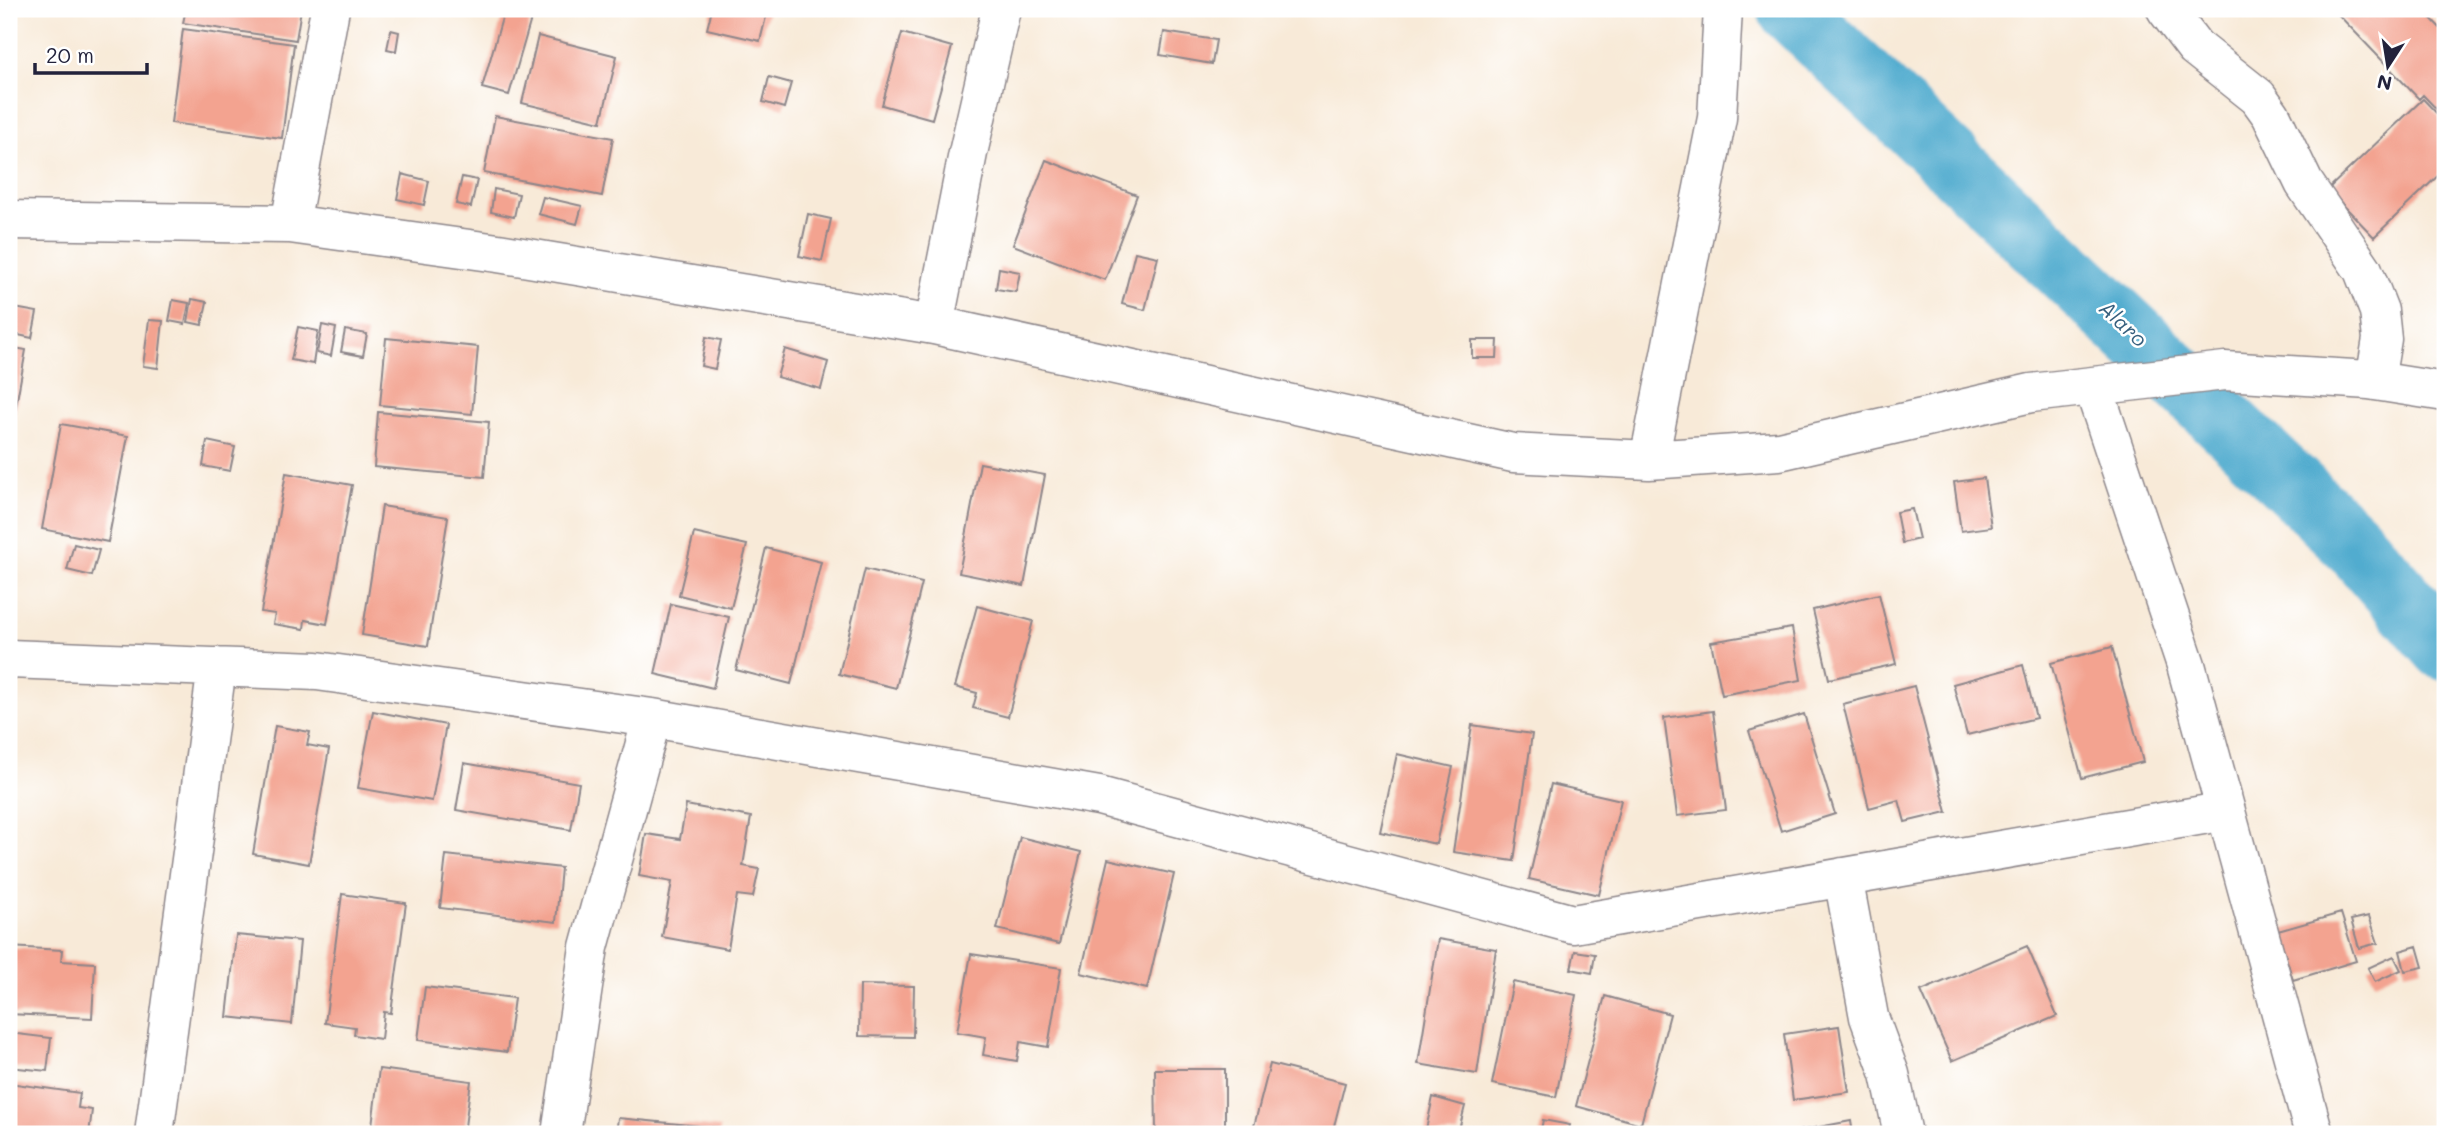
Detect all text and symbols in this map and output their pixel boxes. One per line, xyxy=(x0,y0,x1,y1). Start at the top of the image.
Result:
scale bar xyxy=(35,32,147,76)
north arrow xyxy=(2352,32,2422,102)
text: 20 m xyxy=(46,41,94,68)
text: N xyxy=(2375,69,2394,97)
water label: Alaro xyxy=(2094,294,2154,352)

